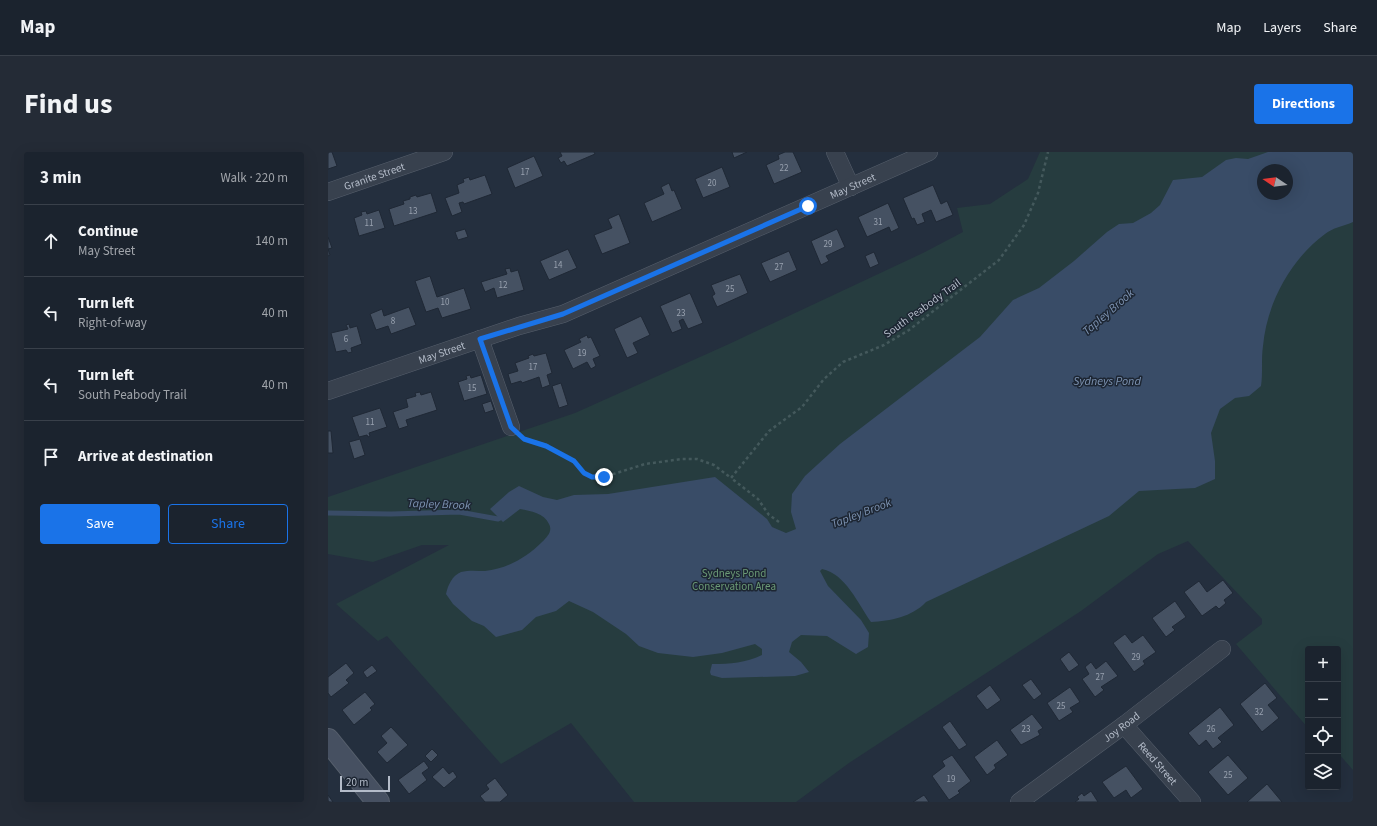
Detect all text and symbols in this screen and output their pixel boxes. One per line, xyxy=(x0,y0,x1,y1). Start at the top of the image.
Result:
text: Map xyxy=(20,14,55,41)
text: Map xyxy=(1216,18,1241,38)
text: Layers xyxy=(1263,18,1301,38)
text: Share xyxy=(1323,18,1357,38)
text: Find us xyxy=(24,84,112,124)
button: Directions xyxy=(1254,84,1353,124)
street label: Granite Street xyxy=(342,159,407,194)
house number: 22 xyxy=(780,162,789,175)
north arrow xyxy=(1257,164,1293,200)
text: 3 min xyxy=(40,166,81,190)
house number: 17 xyxy=(521,166,530,179)
text: Walk · 220 m xyxy=(220,169,288,187)
street label: May Street xyxy=(828,170,878,203)
house number: 20 xyxy=(708,177,717,190)
route start xyxy=(799,197,817,215)
house number: 13 xyxy=(409,205,418,218)
house number: 31 xyxy=(874,216,882,229)
house number: 11 xyxy=(365,217,373,230)
text: Continue xyxy=(78,221,138,242)
icon: ahead xyxy=(40,230,62,252)
text: 140 m xyxy=(255,232,288,250)
house number: 29 xyxy=(824,238,833,251)
text: May Street xyxy=(78,242,135,260)
house number: 14 xyxy=(554,259,563,272)
house number: 27 xyxy=(775,261,784,274)
street label: South Peabody Trail xyxy=(881,275,964,342)
house number: 12 xyxy=(499,279,508,292)
house number: 25 xyxy=(726,283,735,296)
water label: Tapley Brook xyxy=(1079,285,1138,340)
text: Turn left xyxy=(78,293,134,314)
house number: 10 xyxy=(441,296,450,309)
icon: left xyxy=(40,302,62,324)
text: 40 m xyxy=(262,304,288,322)
house number: 23 xyxy=(677,307,686,320)
text: Right-of-way xyxy=(78,314,147,332)
house number: 8 xyxy=(391,315,396,328)
house number: 6 xyxy=(344,333,349,346)
street label: May Street xyxy=(416,338,467,368)
house number: 19 xyxy=(578,347,587,360)
house number: 17 xyxy=(529,361,538,374)
text: Turn left xyxy=(78,365,134,386)
water label: Sydneys Pond xyxy=(1073,373,1141,390)
icon: left xyxy=(40,374,62,396)
text: 40 m xyxy=(262,376,288,394)
house number: 15 xyxy=(468,382,477,395)
text: South Peabody Trail xyxy=(78,386,187,404)
house number: 11 xyxy=(366,416,374,429)
icon: arrive xyxy=(40,446,62,468)
text: Arrive at destination xyxy=(78,446,213,467)
route end xyxy=(595,468,613,486)
water label: Tapley Brook xyxy=(829,494,894,533)
water label: Tapley Brook xyxy=(407,495,471,514)
button: Save xyxy=(40,504,160,544)
button: Share xyxy=(168,504,288,544)
park label: Sydneys Pond Conservation Area xyxy=(692,566,776,594)
map controls xyxy=(1305,646,1341,790)
button: + xyxy=(1305,646,1341,682)
house number: 29 xyxy=(1132,651,1141,664)
house number: 27 xyxy=(1096,671,1105,684)
button: − xyxy=(1305,682,1341,718)
house number: 25 xyxy=(1057,700,1066,713)
house number: 32 xyxy=(1255,706,1264,719)
street label: Joy Road xyxy=(1100,709,1143,746)
button: locate xyxy=(1305,718,1341,754)
house number: 23 xyxy=(1022,723,1031,736)
house number: 26 xyxy=(1207,723,1216,736)
street label: Reed Street xyxy=(1134,739,1181,789)
button: layers xyxy=(1305,754,1341,790)
house number: 25 xyxy=(1224,769,1233,782)
house number: 19 xyxy=(947,773,956,786)
scale bar xyxy=(340,774,390,793)
text: 20 m xyxy=(346,775,368,790)

